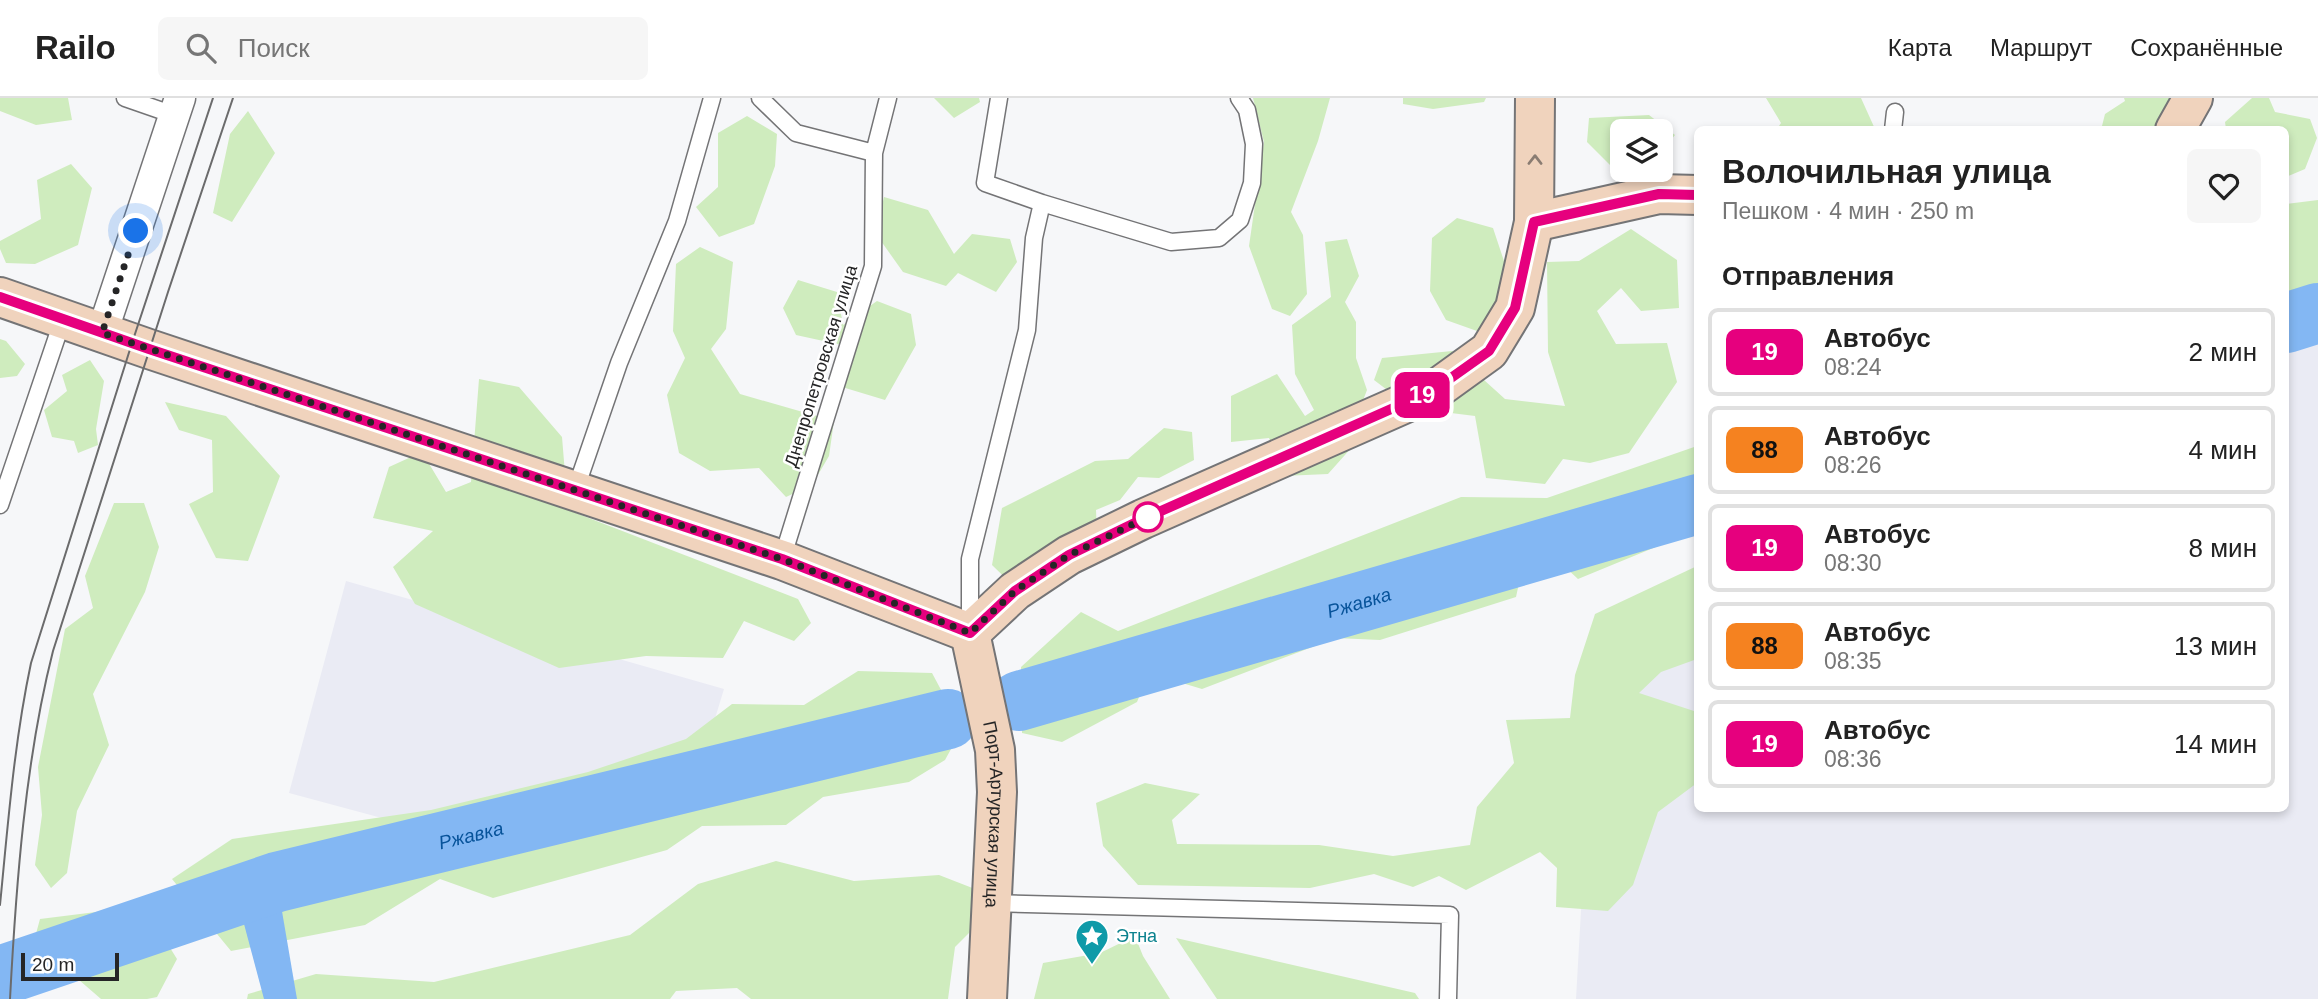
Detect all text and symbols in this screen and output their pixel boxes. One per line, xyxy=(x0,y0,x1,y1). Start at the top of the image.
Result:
search box xyxy=(158,17,648,80)
text: Railo xyxy=(35,29,116,66)
icon: search xyxy=(182,29,220,67)
text: Поиск xyxy=(238,33,310,63)
text: Карта xyxy=(1888,34,1952,61)
text: Маршрут xyxy=(1990,34,2092,61)
text: Сохранённые xyxy=(2130,34,2283,61)
map controls xyxy=(1610,119,1673,182)
button: layers xyxy=(1610,119,1673,182)
button: heart xyxy=(2187,149,2261,223)
text: Волочильная улица xyxy=(1722,153,2051,190)
one-way arrow xyxy=(1527,154,1543,165)
text: Пешком · 4 мин · 250 m xyxy=(1722,198,1974,224)
your location xyxy=(118,213,153,248)
text: Отправления xyxy=(1722,261,1894,291)
street label: Днепропетровская улица xyxy=(781,262,862,469)
text: Автобус xyxy=(1824,323,1931,353)
text: 2 мин xyxy=(2189,337,2257,367)
text: 19 xyxy=(1751,338,1778,365)
text: 08:24 xyxy=(1824,354,1882,380)
line badge: 19 xyxy=(1390,372,1454,418)
text: 19 xyxy=(1409,381,1435,408)
text: Автобус xyxy=(1824,421,1931,451)
text: 4 мин xyxy=(2189,435,2257,465)
text: 88 xyxy=(1751,436,1778,463)
text: 08:26 xyxy=(1824,452,1882,478)
unlabelled marker xyxy=(1133,502,1163,532)
text: Автобус xyxy=(1824,519,1931,549)
text: 8 мин xyxy=(2189,533,2257,563)
text: 19 xyxy=(1751,534,1778,561)
text: 08:30 xyxy=(1824,550,1882,576)
water label: Ржавка xyxy=(1325,584,1394,622)
text: Автобус xyxy=(1824,617,1931,647)
text: 13 мин xyxy=(2174,631,2257,661)
text: 88 xyxy=(1751,632,1778,659)
text: 08:35 xyxy=(1824,648,1882,674)
text: Автобус xyxy=(1824,715,1931,745)
street label: Порт-Артурская улица xyxy=(979,719,1007,909)
text: 14 мин xyxy=(2174,729,2257,759)
text: 19 xyxy=(1751,730,1778,757)
text: 08:36 xyxy=(1824,746,1882,772)
water label: Ржавка xyxy=(437,817,505,853)
place icon: Этна xyxy=(1073,917,1111,966)
place label: Этна xyxy=(1116,926,1158,946)
scale bar xyxy=(21,950,119,982)
text: 20 m xyxy=(32,954,74,975)

